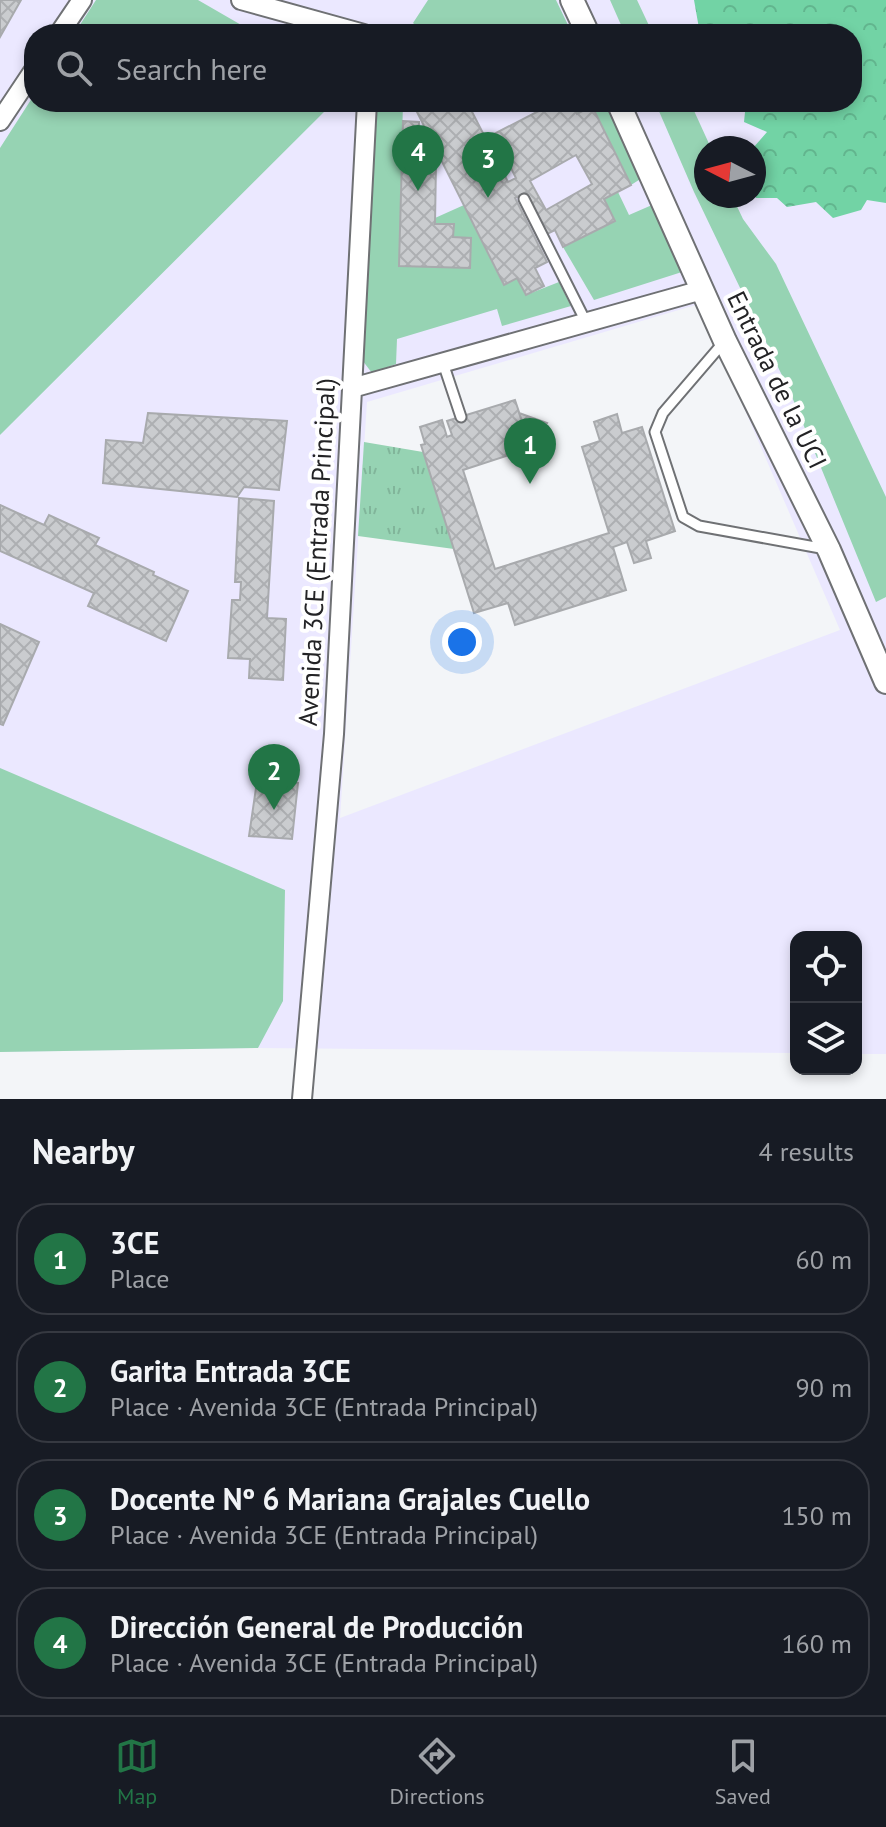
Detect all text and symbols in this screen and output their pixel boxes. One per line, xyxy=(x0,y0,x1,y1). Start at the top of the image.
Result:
search box xyxy=(24,24,862,112)
icon: search xyxy=(52,46,96,90)
text: Search here xyxy=(116,49,267,88)
pin: 4 xyxy=(392,125,444,191)
pin: 3 xyxy=(462,132,514,198)
north arrow xyxy=(694,136,766,208)
street label: Entrada de la UCI xyxy=(720,286,835,474)
street label: Avenida 3CE (Entrada Principal) xyxy=(291,377,342,727)
pin: 1 xyxy=(504,418,556,484)
your location xyxy=(442,622,482,662)
pin: 2 xyxy=(248,744,300,810)
map controls xyxy=(790,931,862,1075)
button: locate xyxy=(790,931,862,1003)
button: layers xyxy=(790,1003,862,1075)
text: Nearby xyxy=(32,1129,134,1173)
text: 4 results xyxy=(759,1135,854,1168)
text: 3CE xyxy=(110,1223,159,1262)
text: 1 xyxy=(53,1243,67,1276)
text: 60 m xyxy=(796,1243,852,1276)
text: Place xyxy=(110,1262,169,1295)
text: Garita Entrada 3CE xyxy=(110,1351,351,1390)
text: 2 xyxy=(53,1371,67,1404)
text: 90 m xyxy=(796,1371,852,1404)
text: Place · Avenida 3CE (Entrada Principal) xyxy=(110,1390,538,1423)
text: Docente Nº 6 Mariana Grajales Cuello xyxy=(110,1479,590,1518)
text: 3 xyxy=(53,1499,67,1532)
text: 150 m xyxy=(781,1499,852,1532)
text: Place · Avenida 3CE (Entrada Principal) xyxy=(110,1518,538,1551)
text: Dirección General de Producción xyxy=(110,1607,523,1646)
text: 4 xyxy=(53,1627,67,1660)
text: 160 m xyxy=(781,1627,852,1660)
text: Place · Avenida 3CE (Entrada Principal) xyxy=(110,1646,538,1679)
tab: Map xyxy=(115,1734,159,1810)
tab: Directions xyxy=(389,1734,485,1810)
tab: Saved xyxy=(715,1734,771,1810)

